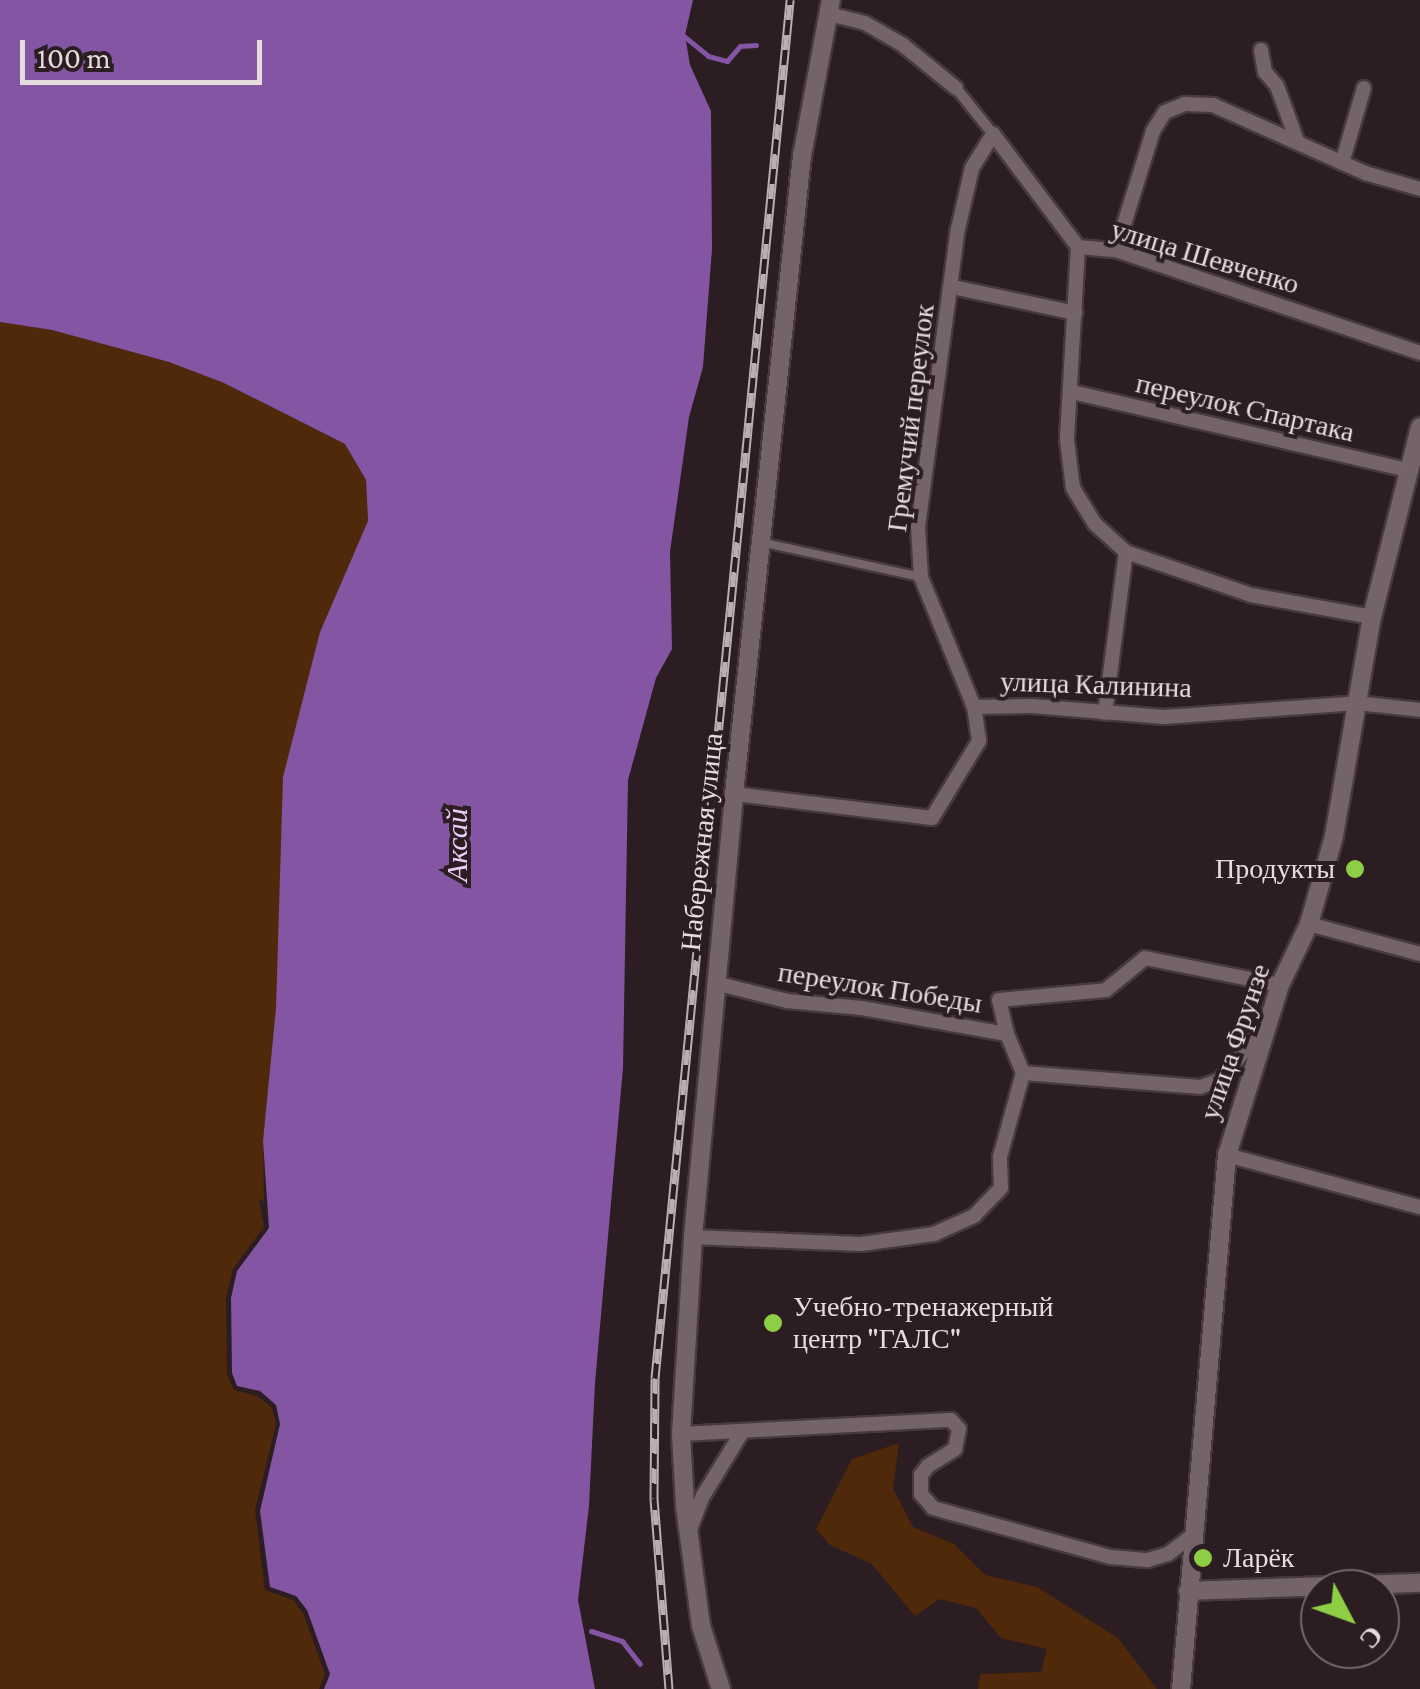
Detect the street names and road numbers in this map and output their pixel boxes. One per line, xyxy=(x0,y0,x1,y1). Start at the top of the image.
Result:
street label: улица Шевченко xyxy=(1107,212,1303,302)
street label: Гремучий переулок xyxy=(880,302,942,534)
street label: переулок Спартака xyxy=(1133,367,1357,449)
street label: улица Калинина xyxy=(1000,665,1192,705)
street label: Набережная улица xyxy=(674,731,730,953)
street label: переулок Победы xyxy=(776,955,984,1021)
street label: улица Фрунзе xyxy=(1193,960,1277,1124)

